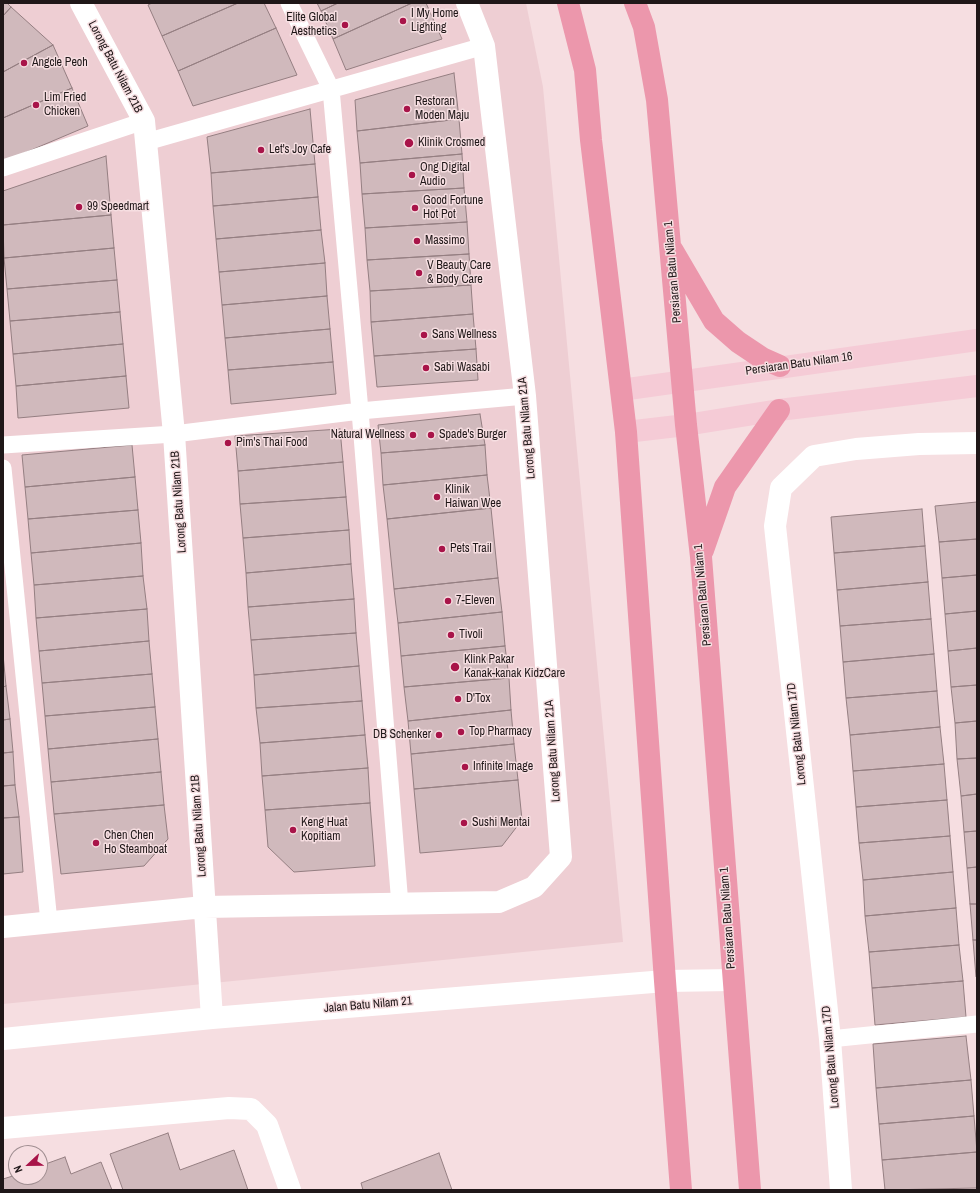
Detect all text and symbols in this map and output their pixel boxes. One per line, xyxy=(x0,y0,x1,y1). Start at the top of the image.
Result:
place label: I My Home Lighting xyxy=(411,7,459,35)
place label: Elite Global Aesthetics xyxy=(286,11,337,39)
marker: I My Home Lighting xyxy=(398,16,408,26)
street label: Lorong Batu Nilam 21B xyxy=(85,18,145,116)
marker: Elite Global Aesthetics xyxy=(340,20,350,30)
place label: Angcle Peoh xyxy=(32,56,88,70)
marker: Angcle Peoh xyxy=(19,58,29,68)
place label: Lim Fried Chicken xyxy=(44,91,86,119)
place label: Restoran Moden Maju xyxy=(415,95,469,123)
marker: Lim Fried Chicken xyxy=(31,100,41,110)
marker: Restoran Moden Maju xyxy=(402,104,412,114)
place label: Klinik Crosmed xyxy=(418,136,485,150)
marker: Klinik Crosmed xyxy=(403,137,415,149)
place label: Let's Joy Cafe xyxy=(269,143,331,157)
marker: Let's Joy Cafe xyxy=(256,145,266,155)
place label: Ong Digital Audio xyxy=(420,161,470,189)
marker: Ong Digital Audio xyxy=(407,170,417,180)
place label: Good Fortune Hot Pot xyxy=(423,194,483,222)
place label: 99 Speedmart xyxy=(87,200,149,214)
marker: 99 Speedmart xyxy=(74,202,84,212)
marker: Good Fortune Hot Pot xyxy=(410,203,420,213)
street label: Persiaran Batu Nilam 1 xyxy=(661,220,685,324)
place label: Massimo xyxy=(425,234,465,248)
marker: Massimo xyxy=(412,236,422,246)
place label: V Beauty Care & Body Care xyxy=(427,259,491,287)
marker: V Beauty Care & Body Care xyxy=(414,268,424,278)
place label: Sans Wellness xyxy=(432,328,497,342)
marker: Sans Wellness xyxy=(419,330,429,340)
street label: Persiaran Batu Nilam 16 xyxy=(745,349,853,379)
place label: Sabi Wasabi xyxy=(434,361,490,375)
marker: Sabi Wasabi xyxy=(421,363,431,373)
street label: Lorong Batu Nilam 21A xyxy=(515,376,539,480)
place label: Natural Wellness xyxy=(331,428,405,442)
place label: Spade's Burger xyxy=(439,428,507,442)
marker: Natural Wellness xyxy=(408,430,418,440)
marker: Spade's Burger xyxy=(426,430,436,440)
place label: Pim's Thai Food xyxy=(236,436,307,450)
marker: Pim's Thai Food xyxy=(223,438,233,448)
street label: Lorong Batu Nilam 21B xyxy=(168,450,190,554)
place label: Klinik Haiwan Wee xyxy=(445,483,501,511)
marker: Klinik Haiwan Wee xyxy=(432,492,442,502)
place label: Pets Trail xyxy=(450,542,492,556)
street label: Persiaran Batu Nilam 1 xyxy=(691,543,715,647)
marker: Pets Trail xyxy=(437,544,447,554)
place label: 7-Eleven xyxy=(456,594,495,608)
marker: 7-Eleven xyxy=(443,596,453,606)
place label: Tivoli xyxy=(459,628,483,642)
marker: Tivoli xyxy=(446,630,456,640)
place label: Klink Pakar Kanak-kanak KidzCare xyxy=(464,653,565,681)
marker: Klink Pakar Kanak-kanak KidzCare xyxy=(449,661,461,673)
street label: Lorong Batu Nilam 17D xyxy=(784,682,810,786)
place label: D'Tox xyxy=(466,692,490,706)
marker: D'Tox xyxy=(453,694,463,704)
street label: Lorong Batu Nilam 21A xyxy=(542,699,564,803)
place label: Top Pharmacy xyxy=(469,725,532,739)
marker: Top Pharmacy xyxy=(456,727,466,737)
place label: DB Schenker xyxy=(373,728,431,742)
marker: DB Schenker xyxy=(434,730,444,740)
place label: Infinite Image xyxy=(473,760,533,774)
marker: Infinite Image xyxy=(460,762,470,772)
street label: Lorong Batu Nilam 21B xyxy=(188,774,210,878)
place label: Keng Huat Kopitiam xyxy=(301,816,347,844)
place label: Sushi Mentai xyxy=(472,816,530,830)
marker: Sushi Mentai xyxy=(459,818,469,828)
marker: Keng Huat Kopitiam xyxy=(288,825,298,835)
place label: Chen Chen Ho Steamboat xyxy=(104,829,167,857)
marker: Chen Chen Ho Steamboat xyxy=(91,838,101,848)
street label: Persiaran Batu Nilam 1 xyxy=(717,866,739,970)
street label: Jalan Batu Nilam 21 xyxy=(323,994,413,1016)
street label: Lorong Batu Nilam 17D xyxy=(819,1005,843,1109)
north arrow xyxy=(8,1145,48,1185)
text: N xyxy=(10,1163,26,1175)

